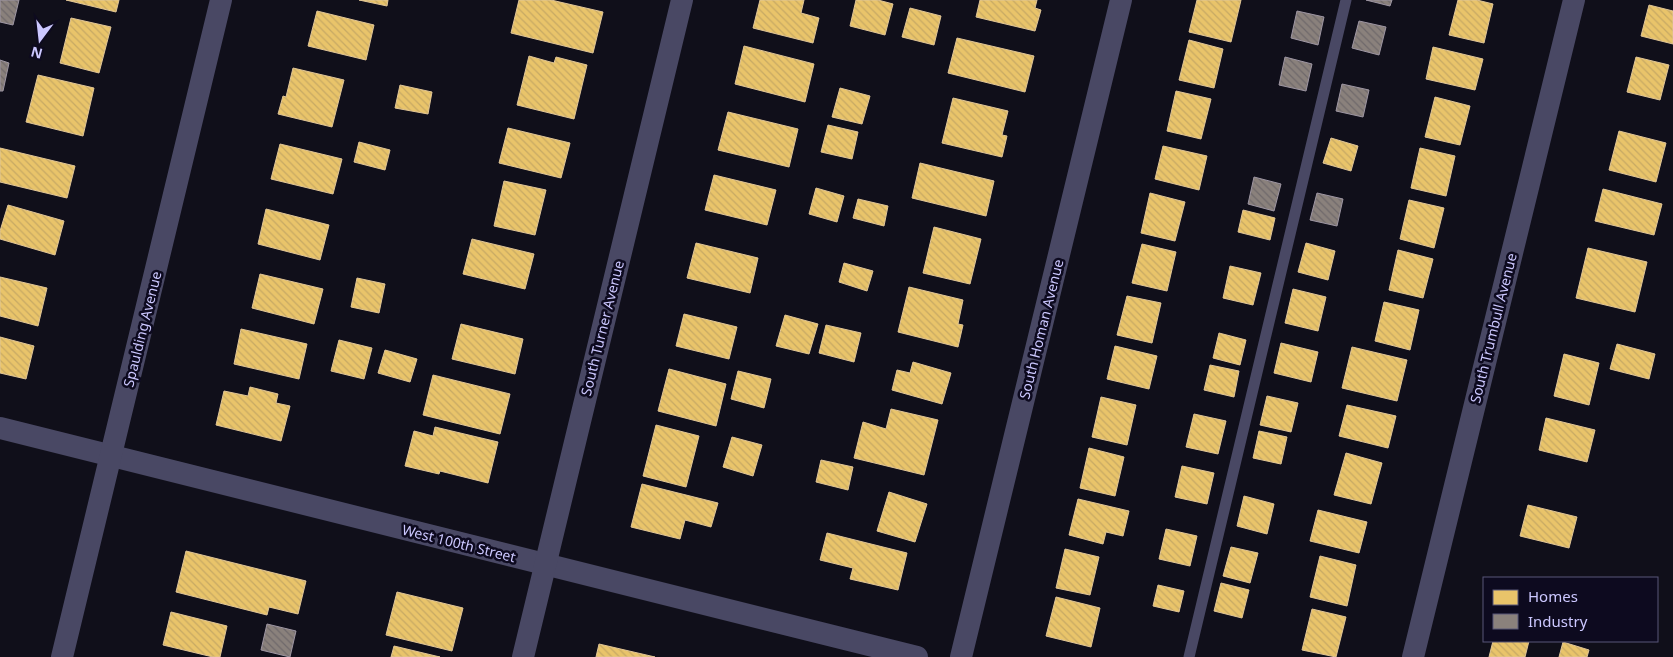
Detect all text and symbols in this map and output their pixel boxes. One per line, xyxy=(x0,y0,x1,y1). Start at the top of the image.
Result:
north arrow xyxy=(15,15,65,65)
text: N xyxy=(29,42,44,64)
street label: South Trumbull Avenue xyxy=(1465,251,1521,405)
street label: South Homan Avenue xyxy=(1014,257,1068,401)
street label: South Turner Avenue xyxy=(576,258,628,398)
street label: Spaulding Avenue xyxy=(118,269,166,389)
street label: West 100th Street xyxy=(400,520,518,566)
legend xyxy=(1483,577,1658,642)
text: Homes xyxy=(1528,586,1578,606)
text: Industry xyxy=(1528,611,1588,631)

